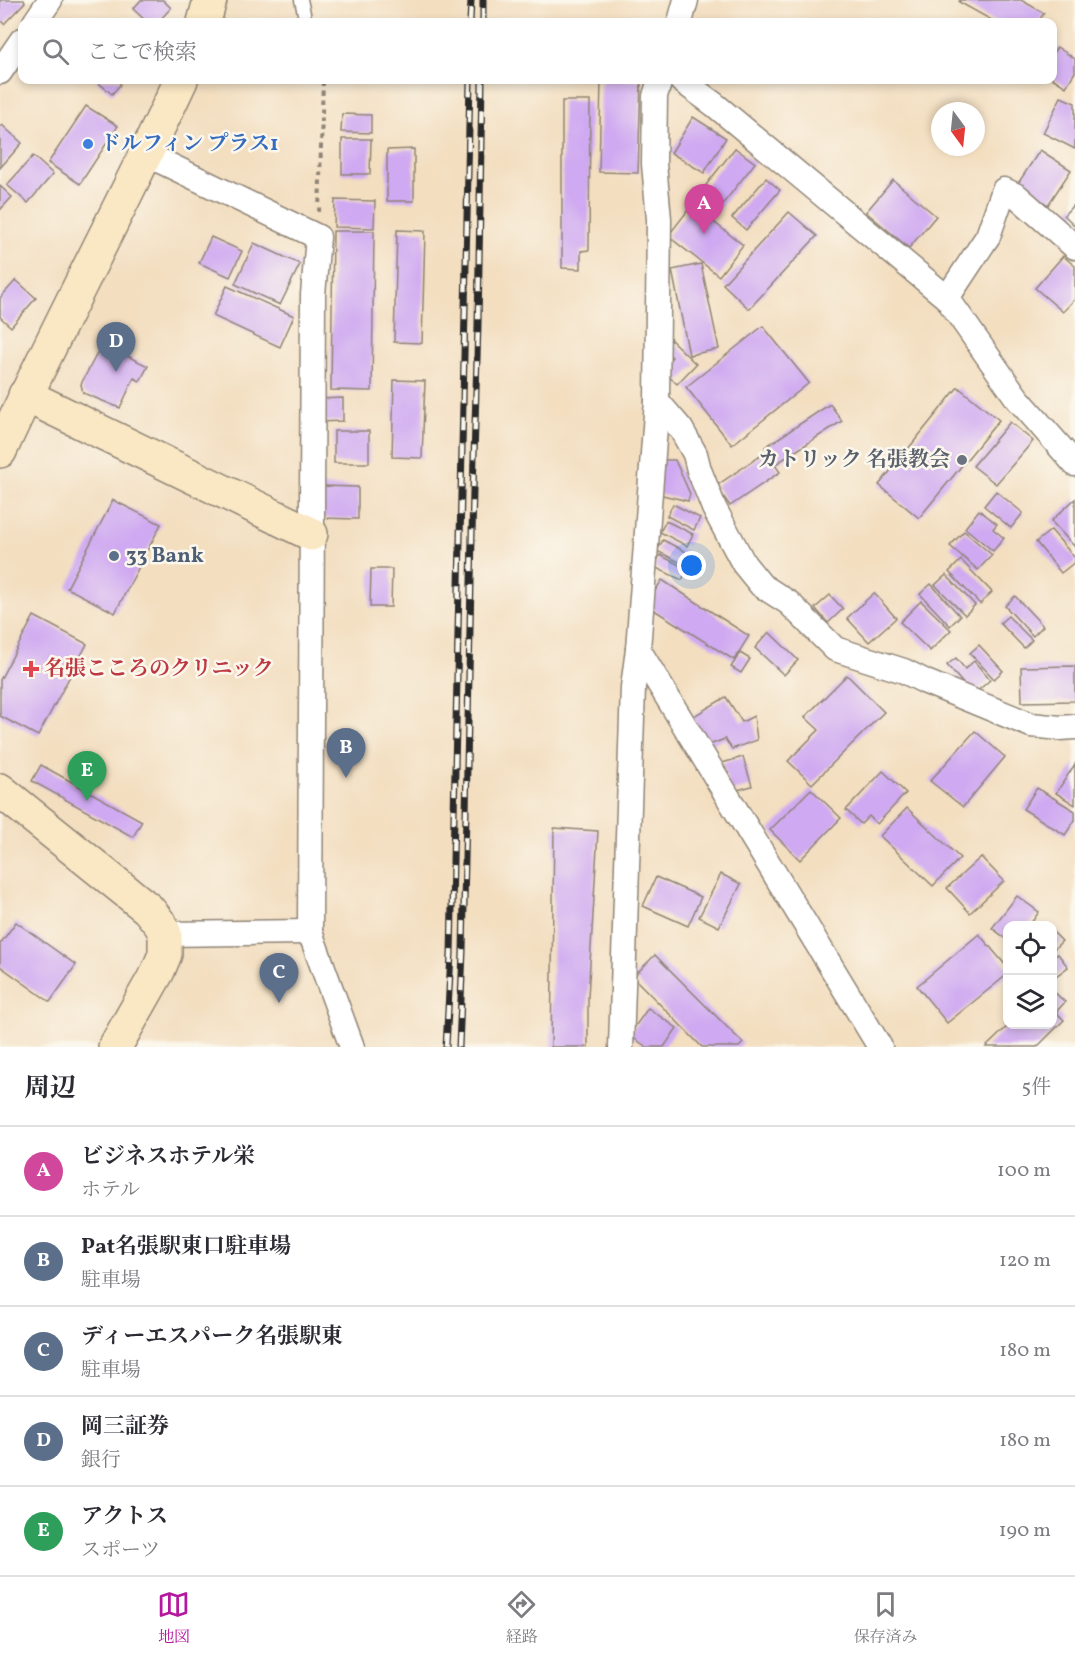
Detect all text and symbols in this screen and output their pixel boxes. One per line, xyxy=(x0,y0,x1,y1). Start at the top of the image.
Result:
search box xyxy=(18,18,1057,84)
icon: search xyxy=(39,35,72,68)
text: ここで検索 xyxy=(87,38,197,69)
north arrow xyxy=(931,102,985,156)
place label: ドルフィン プラス1 xyxy=(100,130,278,159)
marker: ドルフィン プラス1 xyxy=(81,137,95,151)
pin: A xyxy=(684,184,724,234)
pin: D xyxy=(96,322,136,372)
place label: カトリック 名張教会 xyxy=(758,446,950,475)
marker: カトリック 名張教会 xyxy=(955,453,969,467)
place label: 33 Bank xyxy=(126,542,204,571)
marker: 33 Bank xyxy=(107,549,121,563)
your location xyxy=(677,551,706,580)
place label: 名張こころのクリニック xyxy=(44,655,274,684)
marker: 名張こころのクリニック xyxy=(22,660,40,678)
pin: B xyxy=(326,728,366,778)
pin: E xyxy=(68,752,106,801)
map controls xyxy=(1003,921,1057,1029)
button: locate xyxy=(1003,921,1057,975)
pin: C xyxy=(260,954,298,1003)
button: layers xyxy=(1003,975,1057,1029)
text: 周辺 xyxy=(24,1071,76,1107)
text: 5件 xyxy=(1021,1074,1051,1102)
text: ビジネスホテル栄 xyxy=(81,1142,255,1173)
text: A xyxy=(36,1157,51,1185)
text: 100 m xyxy=(997,1157,1051,1185)
text: ホテル xyxy=(81,1177,140,1205)
text: Pat名張駅東口駐車場 xyxy=(81,1232,291,1263)
text: B xyxy=(37,1247,50,1275)
text: 120 m xyxy=(999,1247,1051,1275)
text: 駐車場 xyxy=(81,1267,141,1295)
text: ディーエスパーク名張駅東 xyxy=(81,1322,343,1353)
text: C xyxy=(37,1337,50,1365)
text: 180 m xyxy=(999,1337,1051,1365)
text: 駐車場 xyxy=(81,1357,141,1385)
text: 岡三証券 xyxy=(81,1412,169,1443)
text: D xyxy=(36,1427,51,1455)
text: 180 m xyxy=(999,1427,1051,1455)
text: 銀行 xyxy=(81,1447,121,1475)
text: アクトス xyxy=(81,1502,168,1533)
text: E xyxy=(37,1517,50,1545)
text: 190 m xyxy=(999,1517,1051,1545)
text: スポーツ xyxy=(81,1537,160,1565)
tab: 地図 xyxy=(157,1588,190,1649)
tab: 経路 xyxy=(505,1588,538,1649)
tab: 保存済み xyxy=(853,1588,917,1649)

